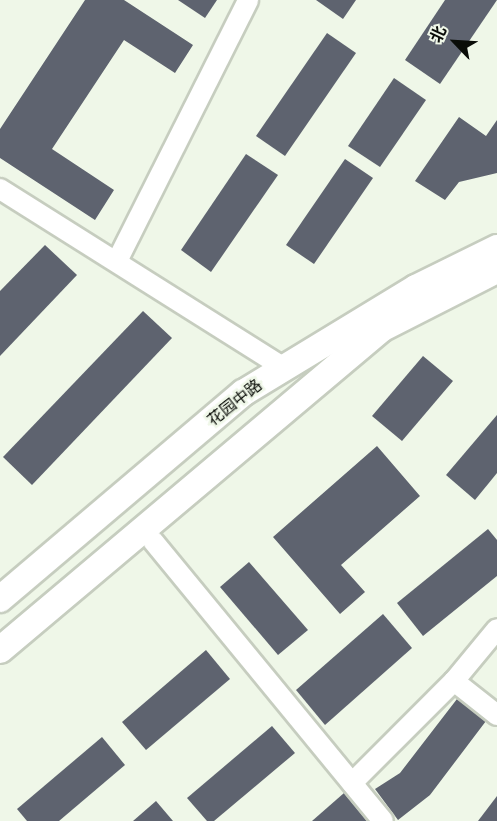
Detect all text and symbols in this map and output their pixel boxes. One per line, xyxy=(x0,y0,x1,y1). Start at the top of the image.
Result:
north arrow xyxy=(425,12,485,72)
text: 北 xyxy=(426,23,450,45)
street label: 花园中路 xyxy=(204,376,266,430)

